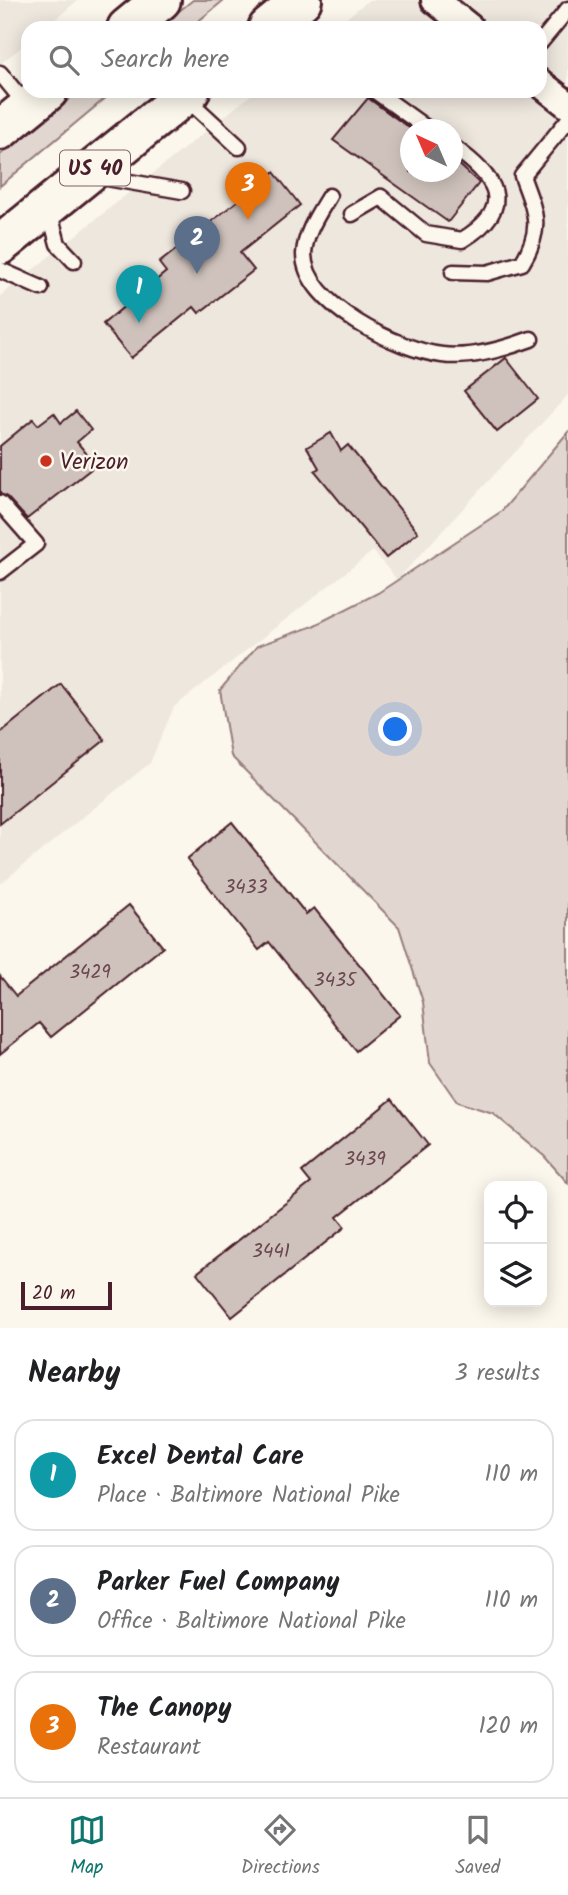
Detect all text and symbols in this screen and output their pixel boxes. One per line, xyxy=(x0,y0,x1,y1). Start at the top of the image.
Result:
search box xyxy=(21,21,547,98)
text: Search here xyxy=(101,39,229,81)
icon: search xyxy=(45,41,83,79)
north arrow xyxy=(400,119,463,182)
road number: US 40 xyxy=(60,150,130,186)
pin: 3 xyxy=(225,162,271,220)
pin: 2 xyxy=(174,216,220,274)
pin: 1 xyxy=(116,265,162,323)
place label: Verizon xyxy=(60,445,128,481)
marker: Verizon xyxy=(38,453,54,469)
your location xyxy=(378,712,412,746)
house number: 3433 xyxy=(224,873,268,903)
house number: 3429 xyxy=(69,958,111,988)
house number: 3435 xyxy=(314,966,358,996)
house number: 3439 xyxy=(344,1145,386,1175)
map controls xyxy=(484,1181,547,1307)
button: locate xyxy=(484,1181,547,1244)
house number: 3441 xyxy=(252,1237,290,1267)
button: layers xyxy=(484,1244,547,1307)
scale bar xyxy=(21,1279,112,1311)
text: 20 m xyxy=(32,1279,75,1309)
text: Nearby xyxy=(28,1350,120,1398)
text: 3 results xyxy=(454,1356,540,1392)
text: Excel Dental Care xyxy=(97,1436,304,1478)
text: 1 xyxy=(50,1457,56,1493)
text: 110 m xyxy=(485,1457,538,1493)
text: Place · Baltimore National Pike xyxy=(97,1478,400,1514)
text: Parker Fuel Company xyxy=(97,1562,340,1604)
text: 2 xyxy=(46,1583,60,1619)
text: 110 m xyxy=(485,1583,538,1619)
text: Office · Baltimore National Pike xyxy=(97,1604,406,1640)
text: The Canopy xyxy=(97,1688,232,1730)
text: 3 xyxy=(47,1709,59,1745)
text: 120 m xyxy=(478,1709,538,1745)
text: Restaurant xyxy=(97,1730,201,1766)
tab: Map xyxy=(68,1811,106,1883)
tab: Directions xyxy=(241,1811,320,1883)
tab: Saved xyxy=(455,1811,500,1883)

